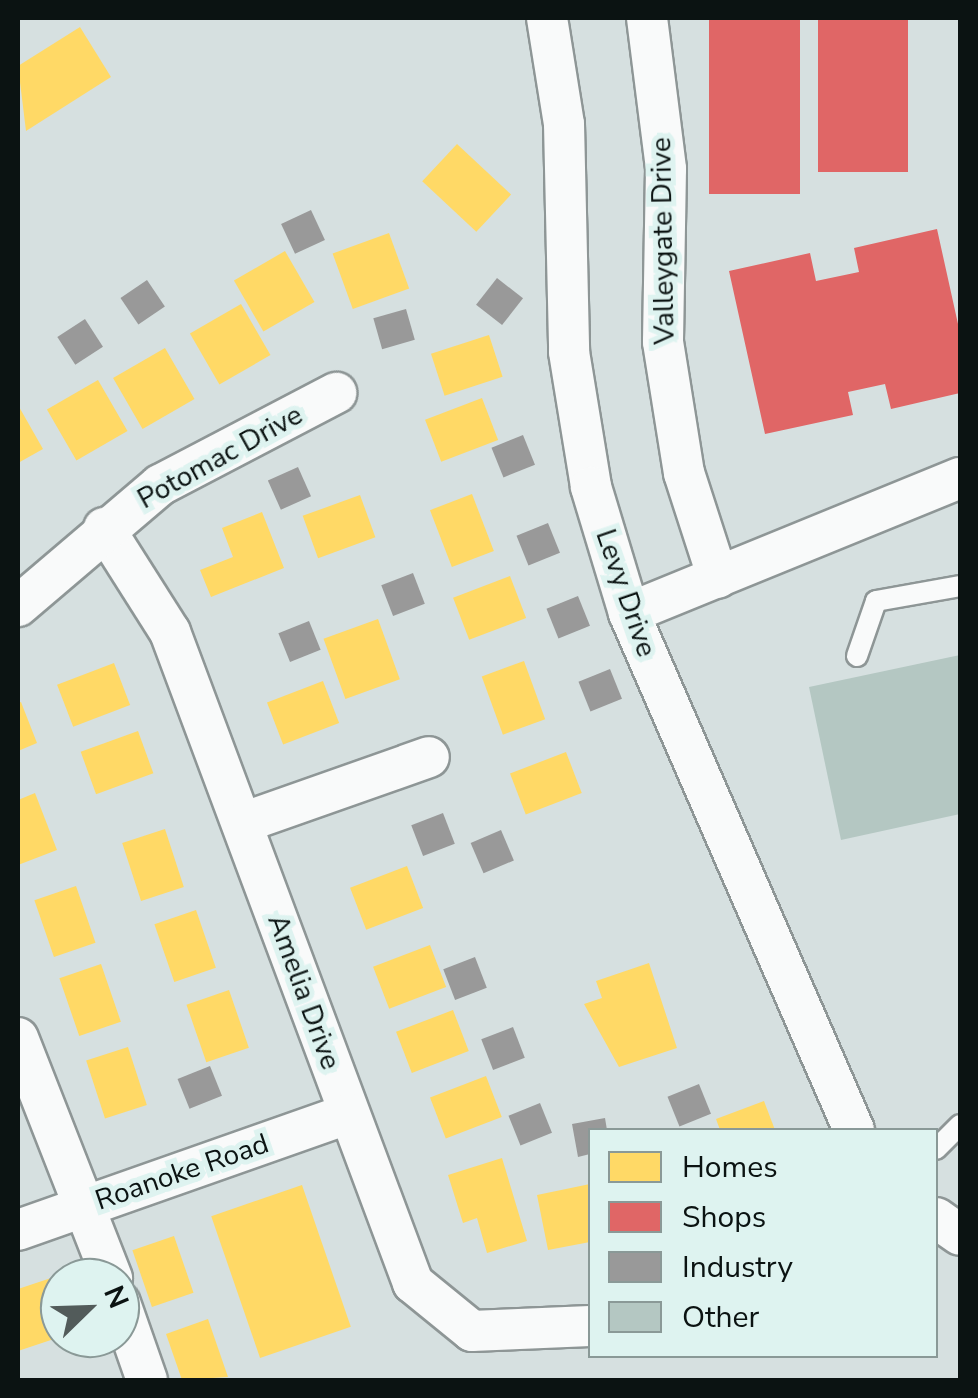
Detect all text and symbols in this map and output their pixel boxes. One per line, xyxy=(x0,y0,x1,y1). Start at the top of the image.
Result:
street label: Valleygate Drive xyxy=(644,137,682,345)
street label: Potomac Drive xyxy=(132,398,308,516)
street label: Levy Drive xyxy=(589,525,663,661)
street label: Amelia Drive xyxy=(260,910,348,1074)
street label: Roanoke Road xyxy=(91,1127,273,1217)
legend xyxy=(588,1128,938,1358)
text: Homes xyxy=(682,1147,778,1188)
text: Shops xyxy=(682,1197,766,1238)
text: Industry xyxy=(682,1247,793,1288)
north arrow xyxy=(40,1258,140,1358)
text: N xyxy=(94,1280,137,1314)
text: Other xyxy=(682,1297,759,1338)

